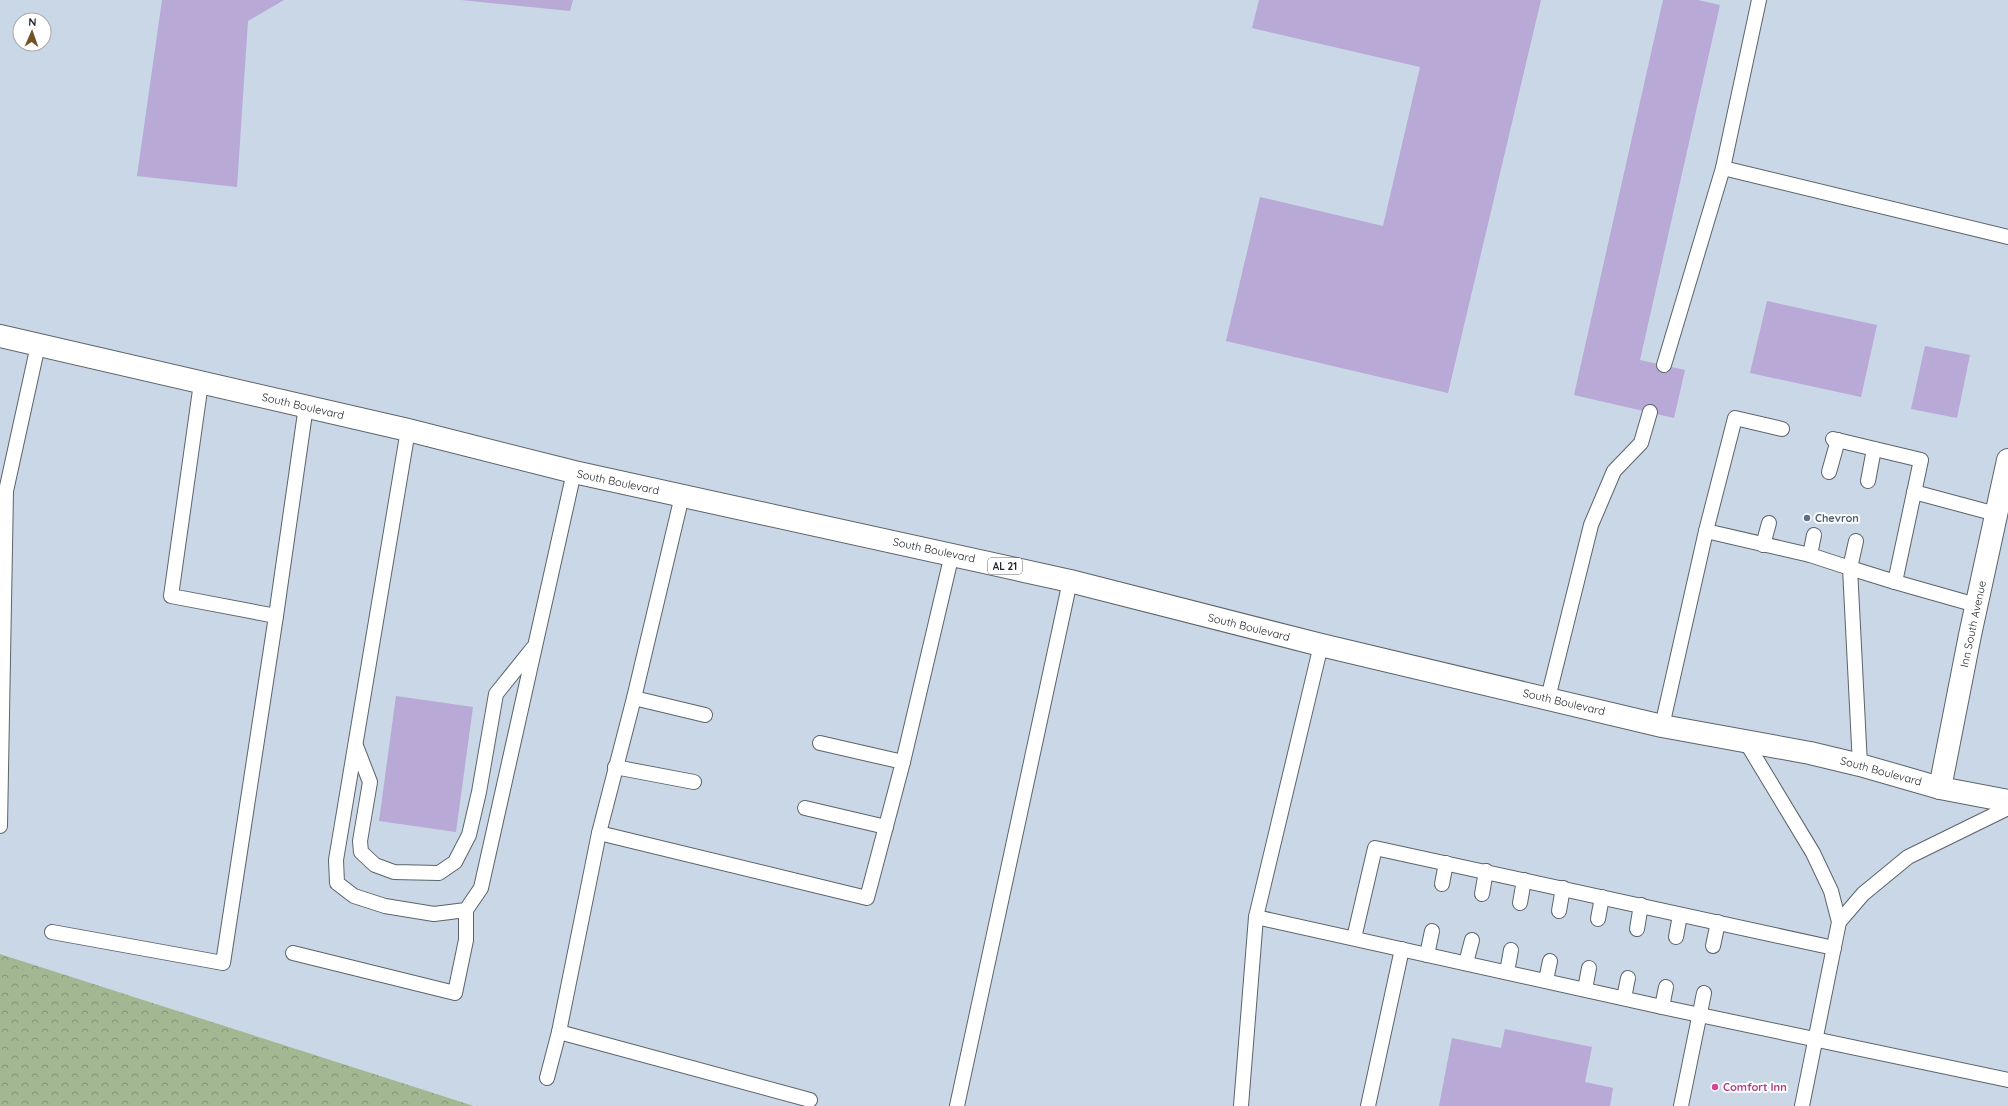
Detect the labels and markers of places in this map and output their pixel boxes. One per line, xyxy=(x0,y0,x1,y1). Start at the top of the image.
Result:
place label: Chevron xyxy=(1815,511,1859,525)
marker: Chevron xyxy=(1802,513,1812,523)
place label: Comfort Inn xyxy=(1723,1080,1787,1094)
marker: Comfort Inn xyxy=(1710,1082,1720,1092)

